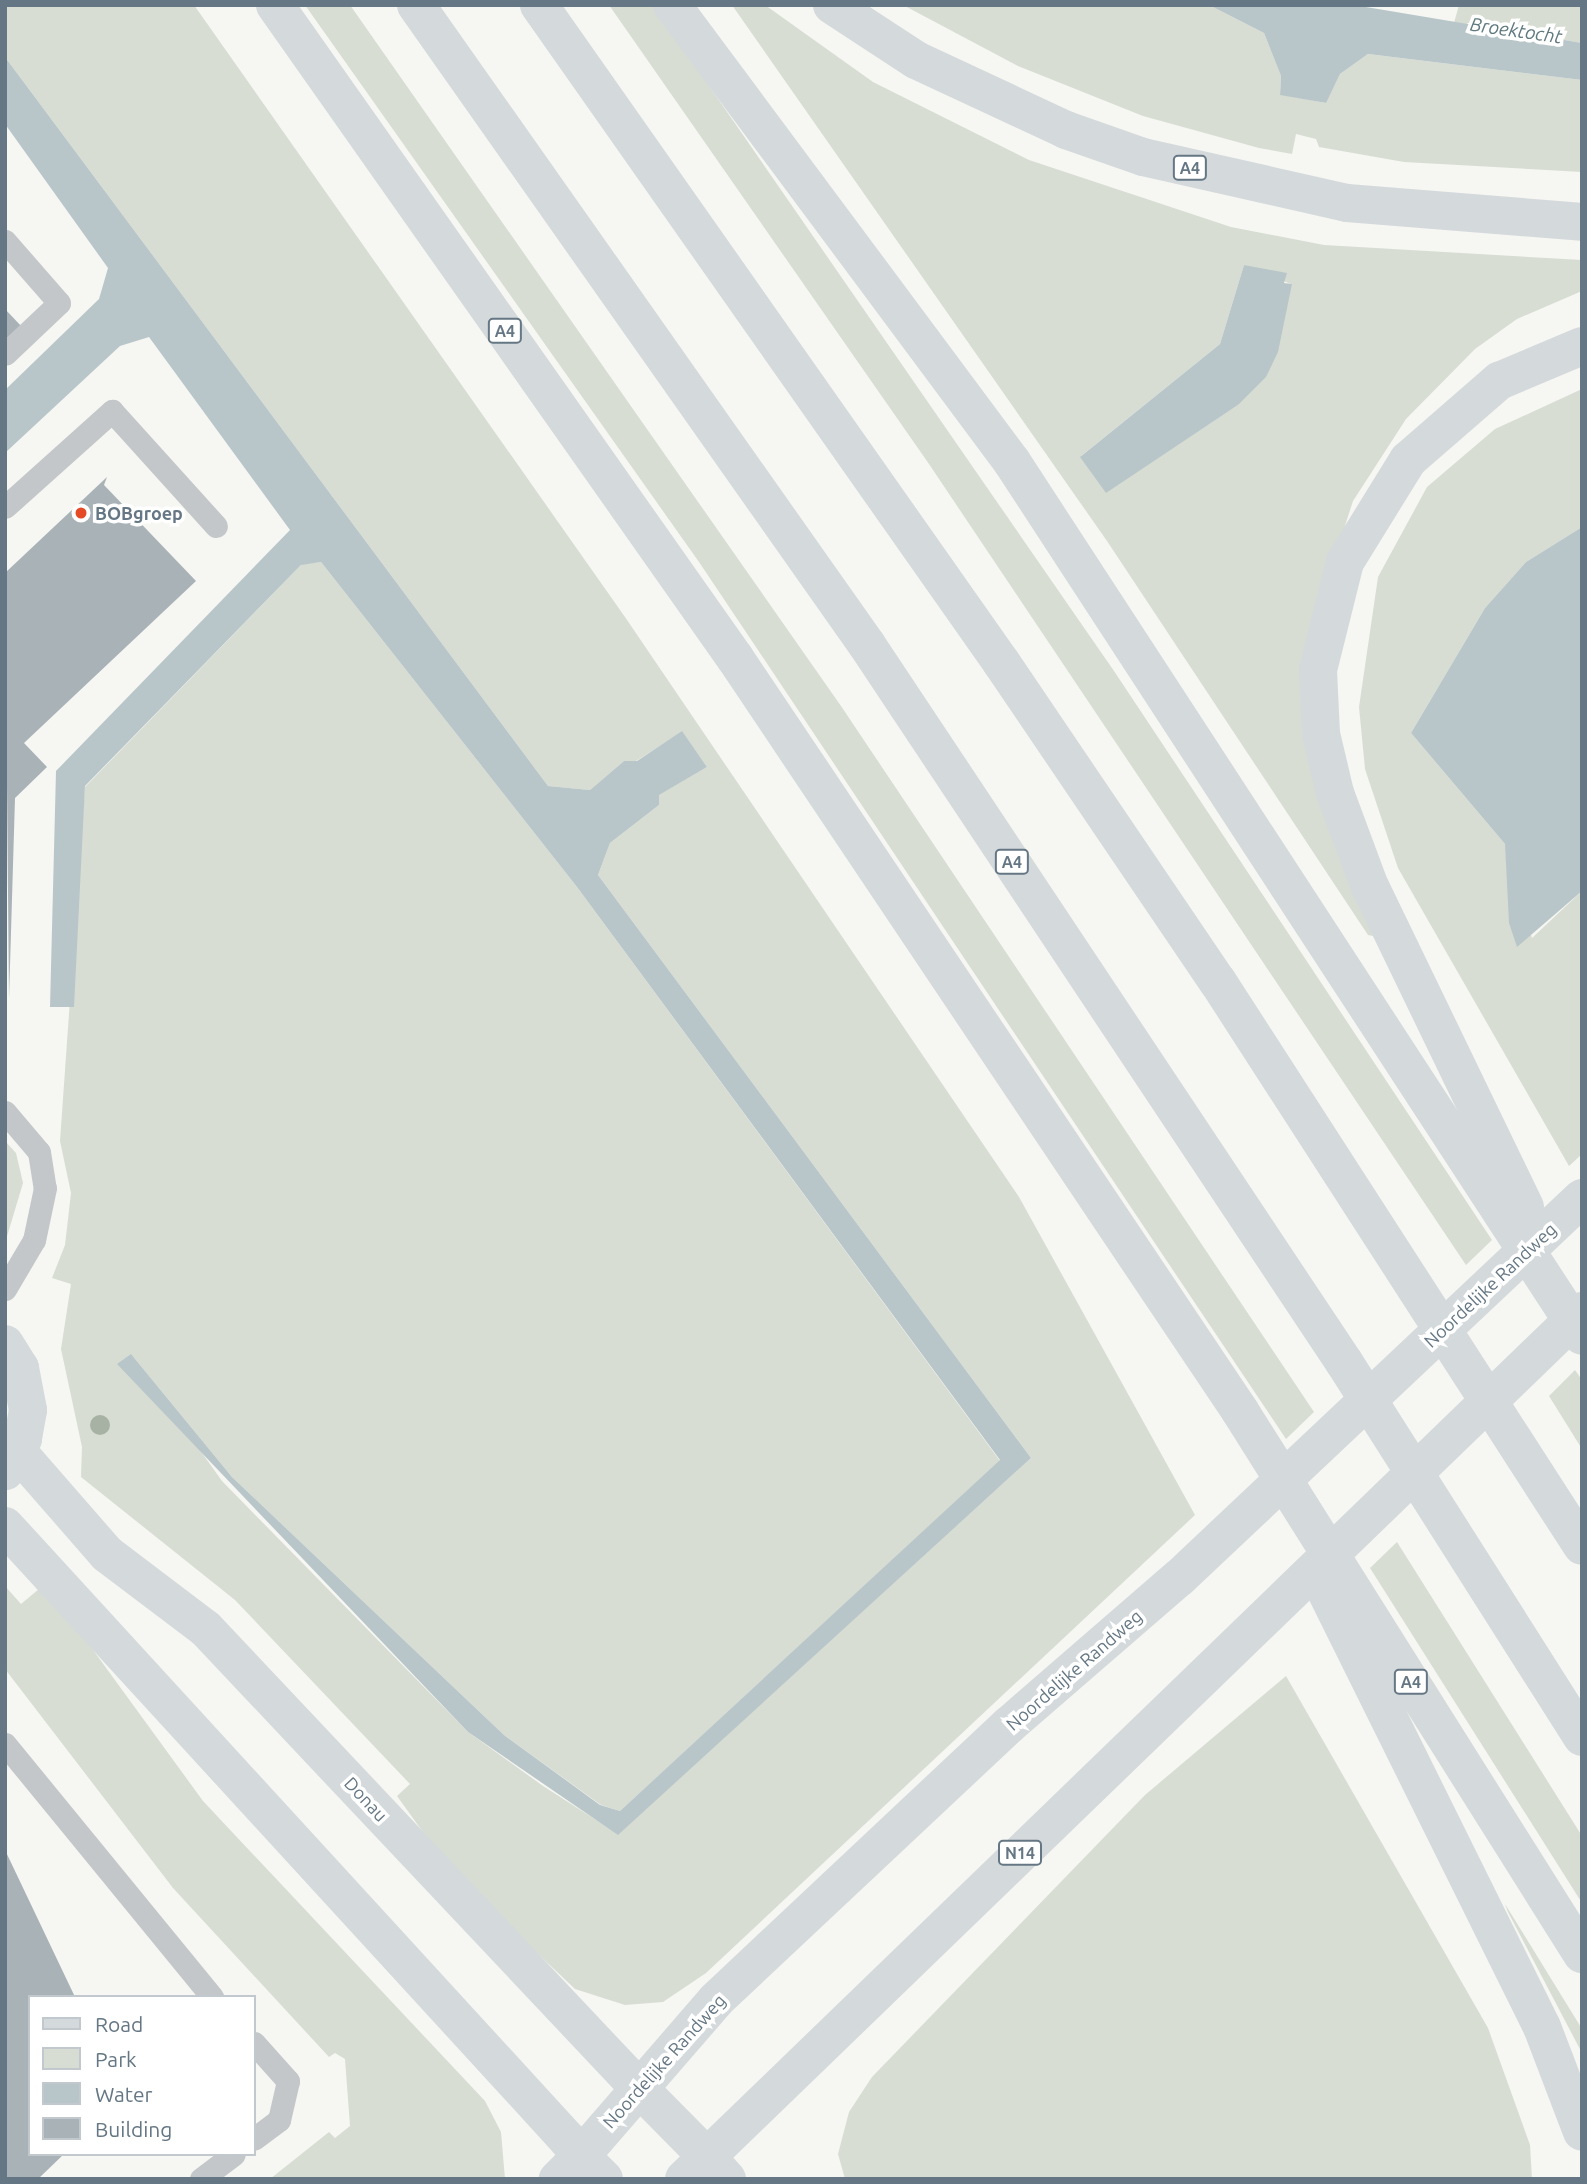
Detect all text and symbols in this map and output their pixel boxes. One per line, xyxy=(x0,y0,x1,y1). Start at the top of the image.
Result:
water label: Broektocht xyxy=(1468,13,1564,49)
road number: A4 xyxy=(1172,156,1208,180)
road number: A4 xyxy=(488,318,522,344)
place label: BOBgroep xyxy=(95,502,183,524)
marker: BOBgroep xyxy=(73,505,89,521)
road number: A4 xyxy=(995,849,1030,874)
street label: Noordelijke Randweg xyxy=(1419,1218,1561,1352)
street label: Noordelijke Randweg xyxy=(1002,1605,1146,1735)
road number: A4 xyxy=(1394,1670,1428,1694)
street label: Donau xyxy=(340,1772,392,1826)
road number: N14 xyxy=(997,1840,1043,1866)
street label: Noordelijke Randweg xyxy=(598,1990,730,2132)
legend xyxy=(28,1995,256,2156)
text: Road xyxy=(95,2012,143,2036)
text: Park xyxy=(95,2047,137,2071)
text: Water xyxy=(95,2082,153,2106)
text: Building xyxy=(95,2117,172,2141)

